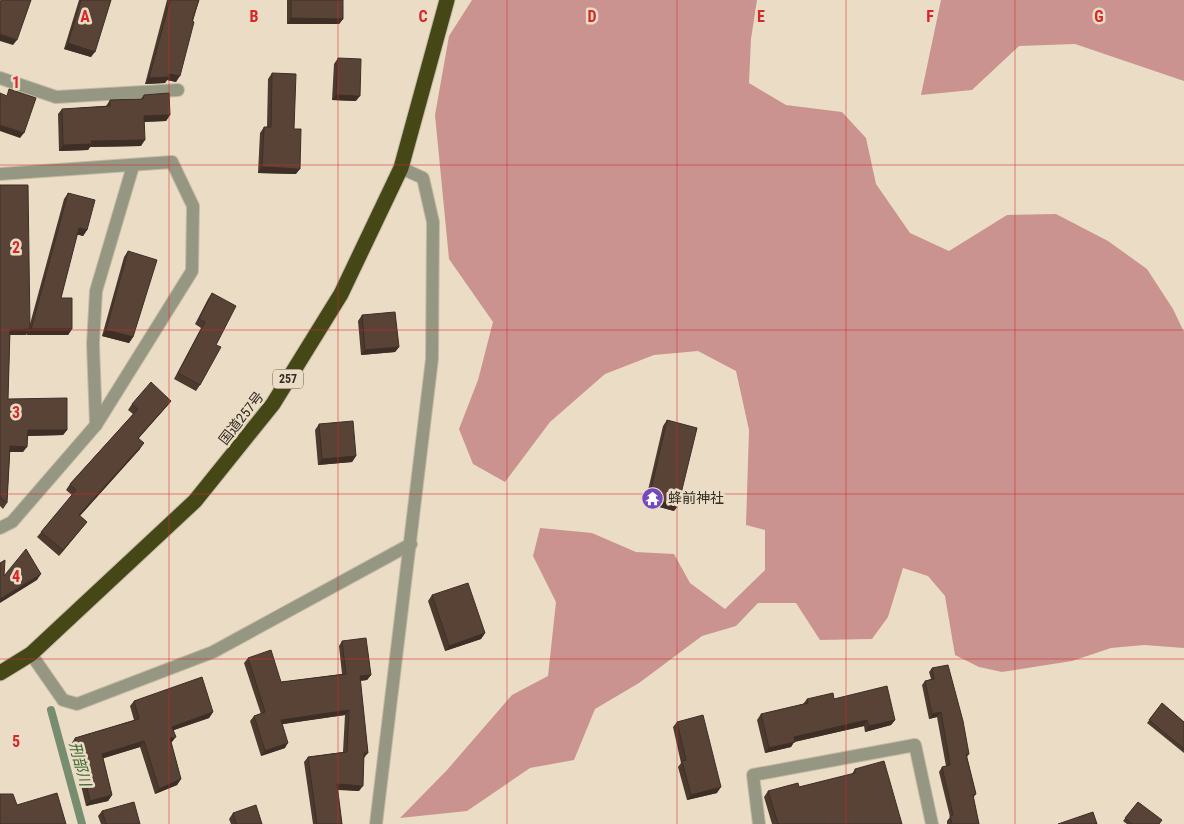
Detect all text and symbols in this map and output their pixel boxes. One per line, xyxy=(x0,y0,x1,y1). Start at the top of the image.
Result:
text: A xyxy=(80,7,90,26)
text: B xyxy=(250,7,259,26)
text: C xyxy=(418,7,428,26)
text: D xyxy=(587,7,597,26)
text: E xyxy=(757,7,765,26)
text: F xyxy=(926,7,934,26)
text: G xyxy=(1094,7,1104,26)
text: 1 xyxy=(12,73,20,92)
text: 2 xyxy=(12,238,20,257)
road number: 257 xyxy=(273,369,303,388)
street label: 国道257号 xyxy=(215,388,267,448)
text: 3 xyxy=(12,403,20,422)
temple icon: 蜂前神社 xyxy=(640,486,664,510)
place label: 蜂前神社 xyxy=(668,490,724,506)
text: 4 xyxy=(12,567,20,586)
text: 5 xyxy=(12,732,20,751)
water label: 刑部川 xyxy=(65,740,95,790)

